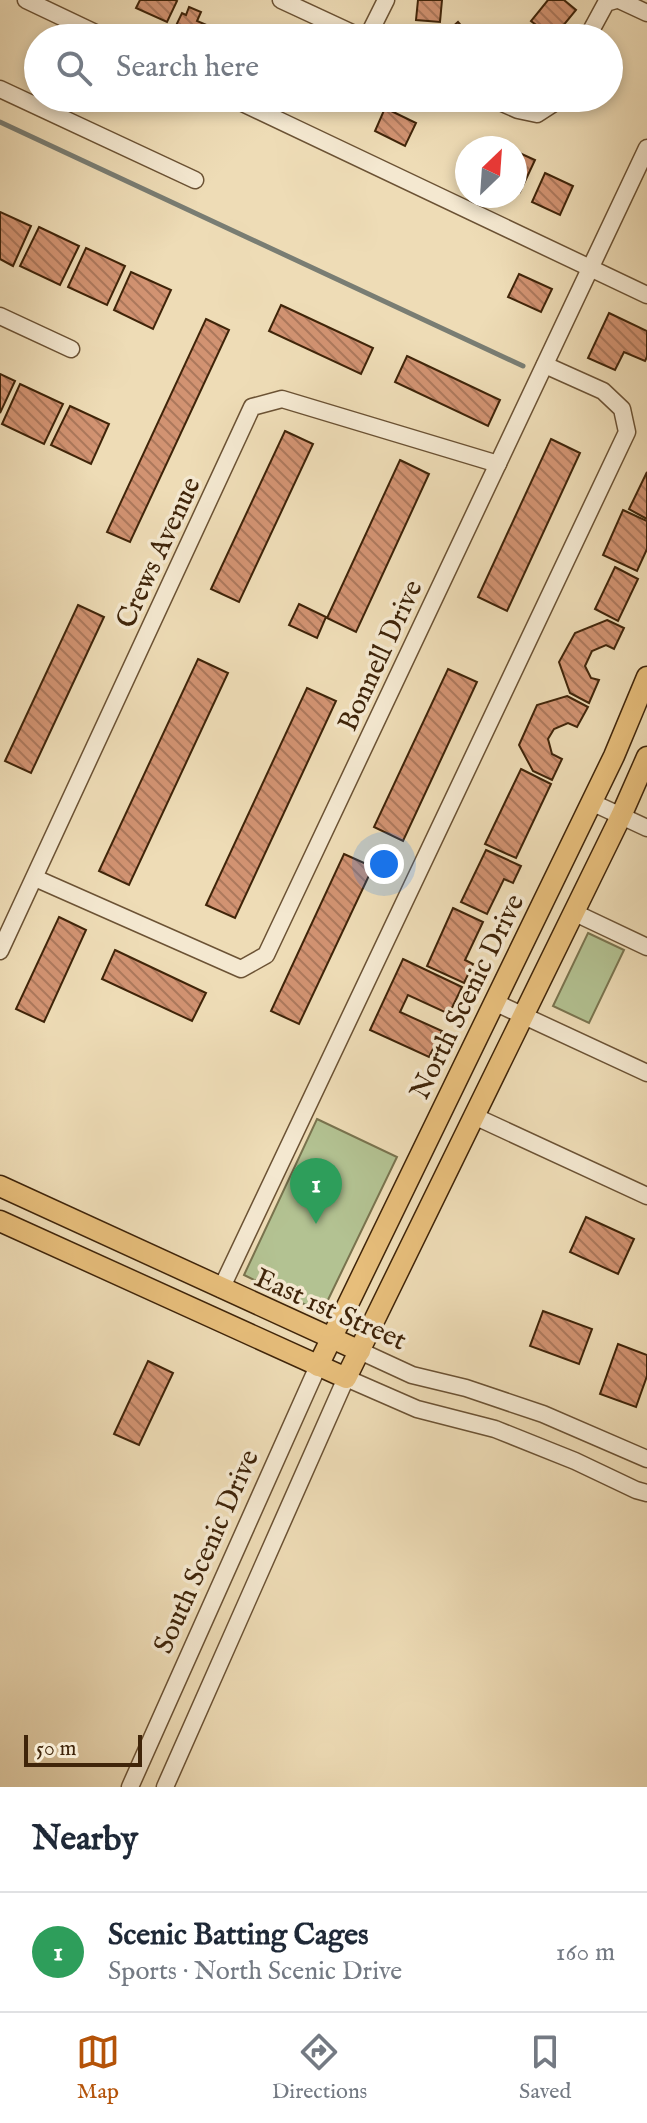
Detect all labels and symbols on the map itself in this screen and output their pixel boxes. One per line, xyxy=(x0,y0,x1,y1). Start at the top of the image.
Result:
north arrow xyxy=(455,136,527,208)
street label: Crews Avenue xyxy=(109,472,210,634)
street label: Bonnell Drive xyxy=(331,575,432,737)
your location xyxy=(364,844,404,884)
street label: North Scenic Drive xyxy=(403,889,533,1106)
pin: 1 xyxy=(290,1158,342,1224)
street label: East 1st Street xyxy=(249,1261,412,1359)
street label: South Scenic Drive xyxy=(147,1445,268,1659)
scale bar xyxy=(24,1731,142,1767)

